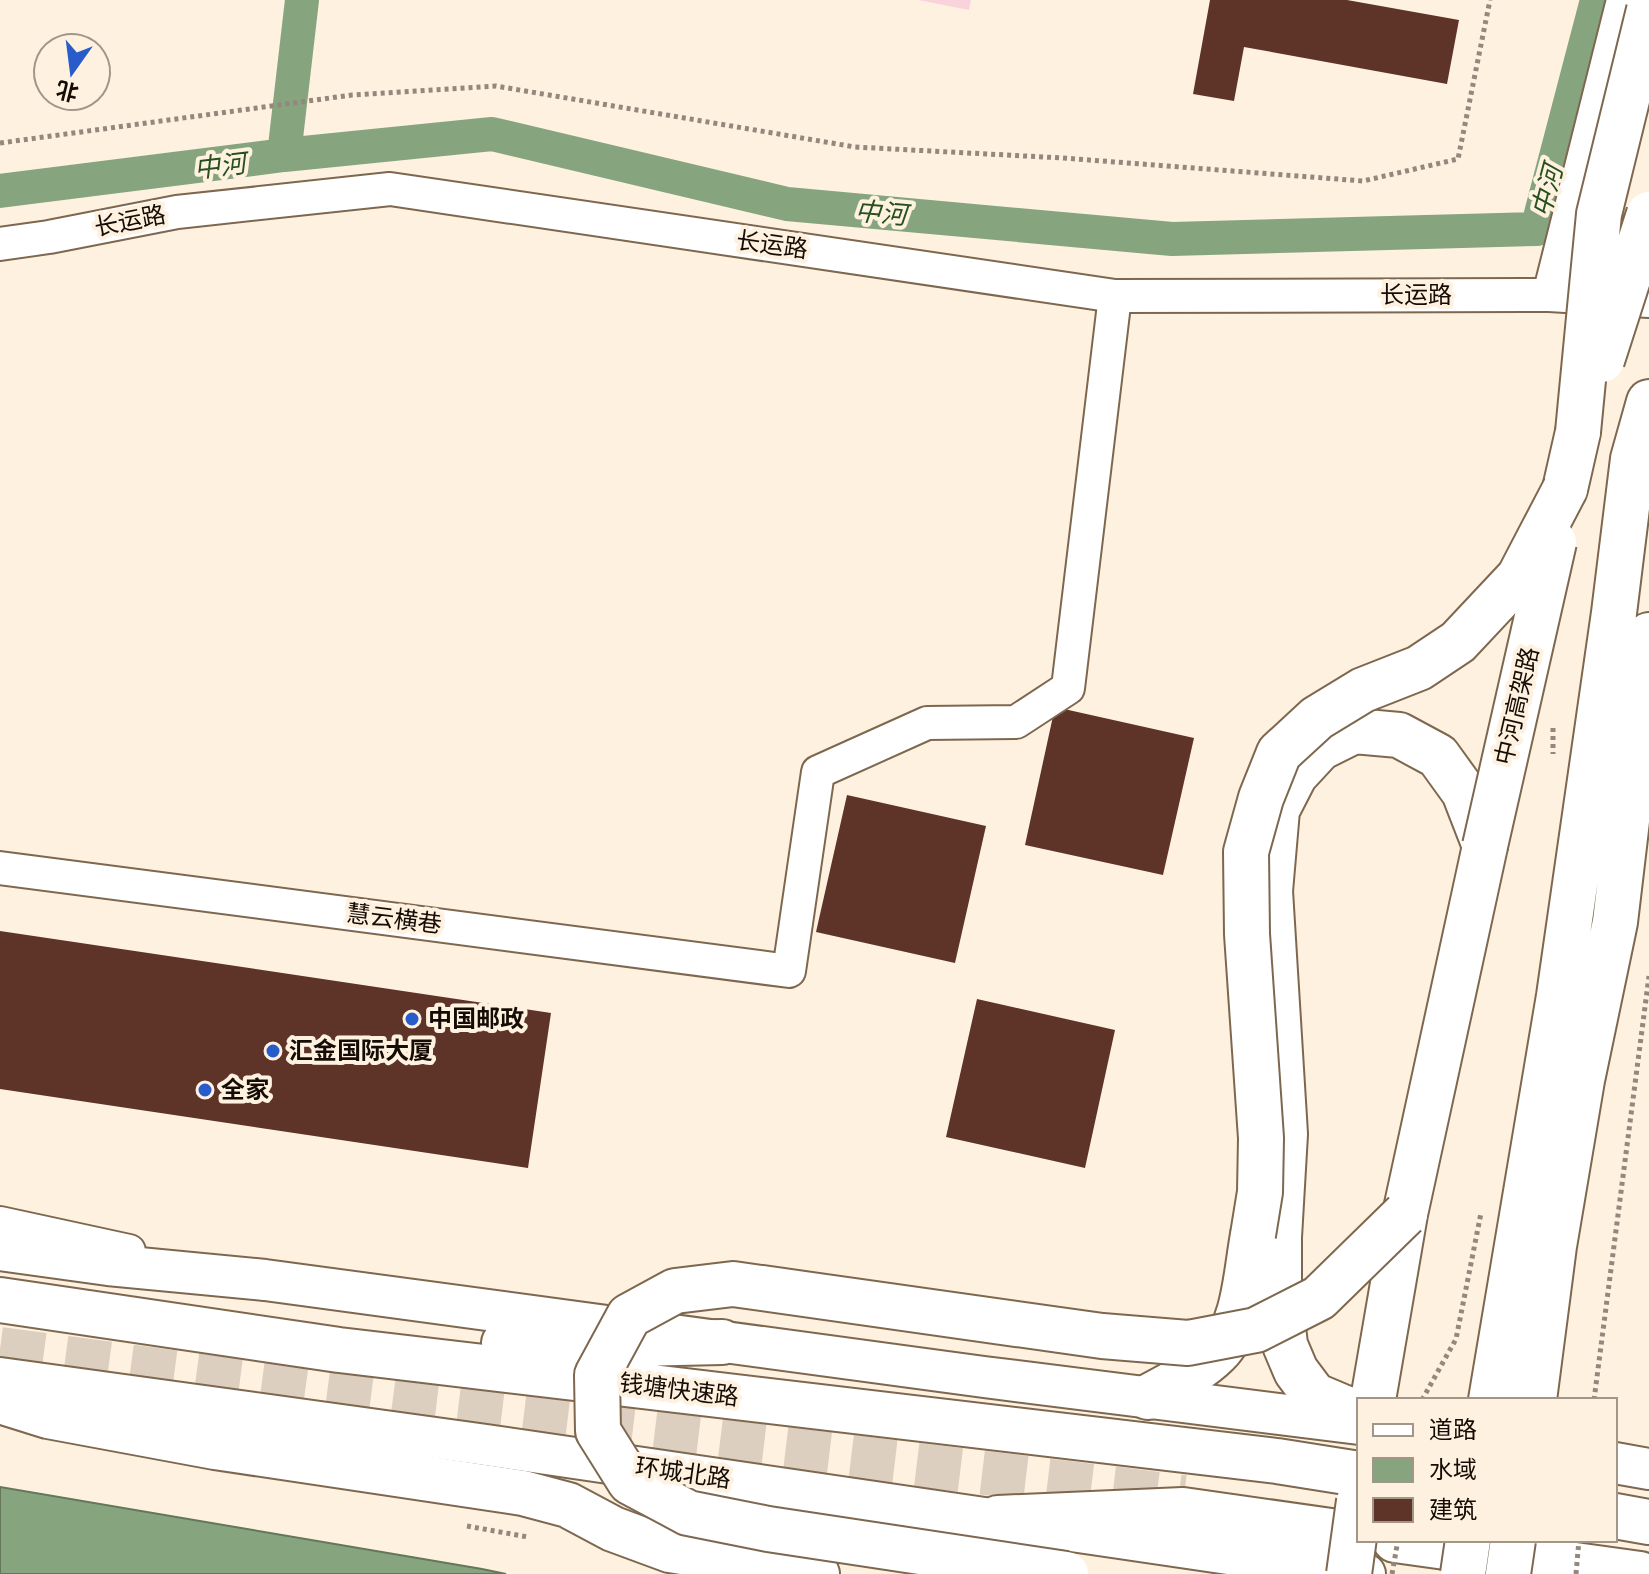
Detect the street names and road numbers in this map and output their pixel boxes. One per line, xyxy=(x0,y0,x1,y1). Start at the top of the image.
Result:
street label: 长运路 xyxy=(92,200,168,242)
street label: 长运路 xyxy=(734,226,810,264)
street label: 长运路 xyxy=(1380,281,1452,309)
street label: 中河高架路 xyxy=(1490,644,1544,768)
street label: 慧云横巷 xyxy=(345,899,443,939)
street label: 钱塘快速路 xyxy=(618,1369,740,1411)
street label: 环城北路 xyxy=(634,1452,732,1494)

